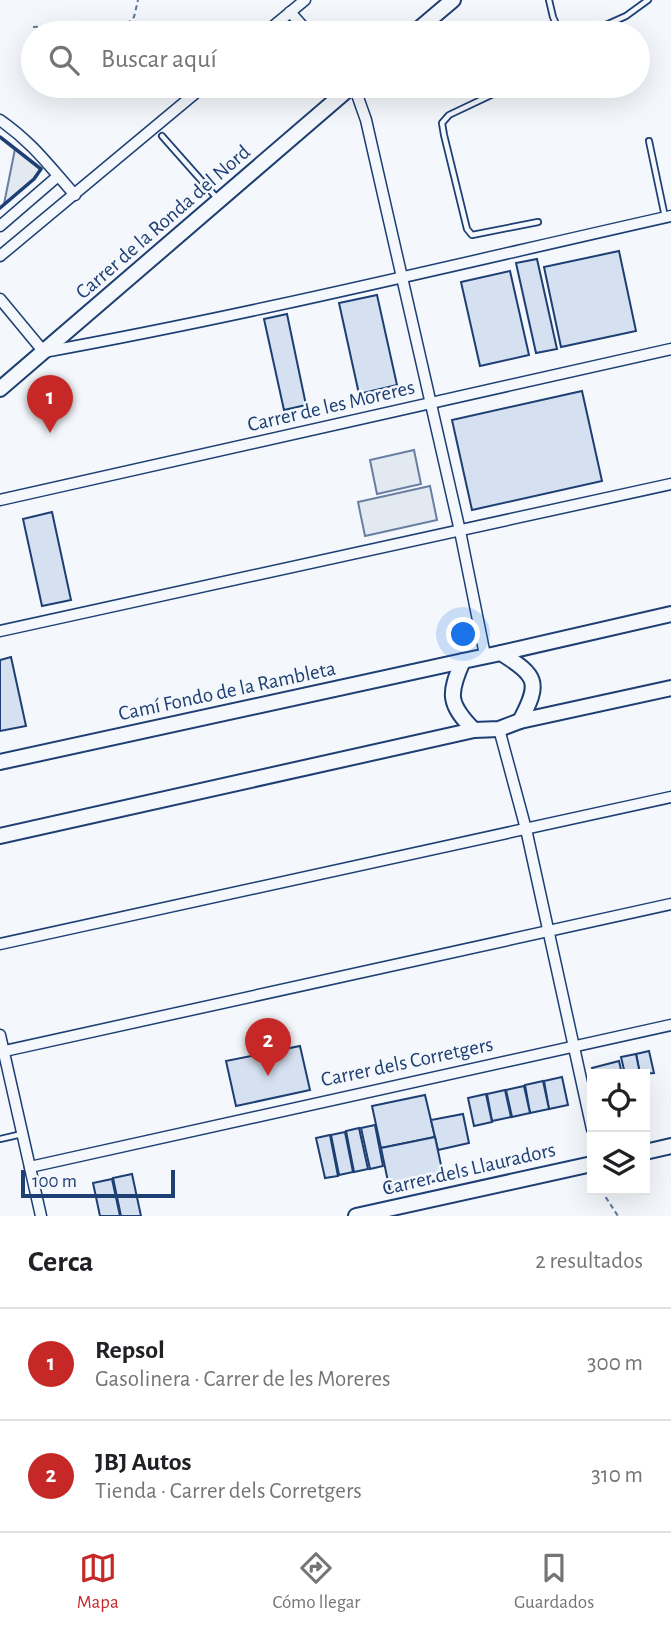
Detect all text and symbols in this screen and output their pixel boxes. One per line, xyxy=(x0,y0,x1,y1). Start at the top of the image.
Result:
search box xyxy=(21,21,650,98)
icon: search xyxy=(45,41,83,79)
text: Buscar aquí xyxy=(101,46,217,72)
street label: Carrer de la Ronda del Nord xyxy=(72,141,254,303)
pin: 1 xyxy=(27,375,73,433)
street label: Carrer de les Moreres xyxy=(245,377,417,435)
your location xyxy=(446,617,480,651)
street label: Camí Fondo de la Rambleta xyxy=(116,658,338,724)
pin: 2 xyxy=(245,1018,291,1076)
street label: Carrer dels Corretgers xyxy=(319,1033,495,1091)
map controls xyxy=(587,1069,650,1195)
button: locate xyxy=(587,1069,650,1132)
button: layers xyxy=(587,1132,650,1195)
street label: Carrer dels Llauradors xyxy=(381,1139,557,1199)
scale bar xyxy=(21,1167,175,1199)
text: 100 m xyxy=(32,1172,77,1191)
text: Cerca xyxy=(28,1247,93,1277)
text: 2 resultados xyxy=(535,1250,643,1273)
text: Repsol xyxy=(95,1337,165,1363)
text: 1 xyxy=(47,1352,55,1375)
text: 300 m xyxy=(587,1352,643,1375)
text: Gasolinera · Carrer de les Moreres xyxy=(95,1368,391,1391)
text: JBJ Autos xyxy=(95,1449,192,1475)
text: 2 xyxy=(46,1464,56,1487)
text: 310 m xyxy=(591,1464,643,1487)
text: Tienda · Carrer dels Corretgers xyxy=(95,1480,362,1503)
tab: Mapa xyxy=(77,1549,119,1614)
tab: Cómo llegar xyxy=(272,1549,360,1614)
tab: Guardados xyxy=(514,1549,594,1614)

